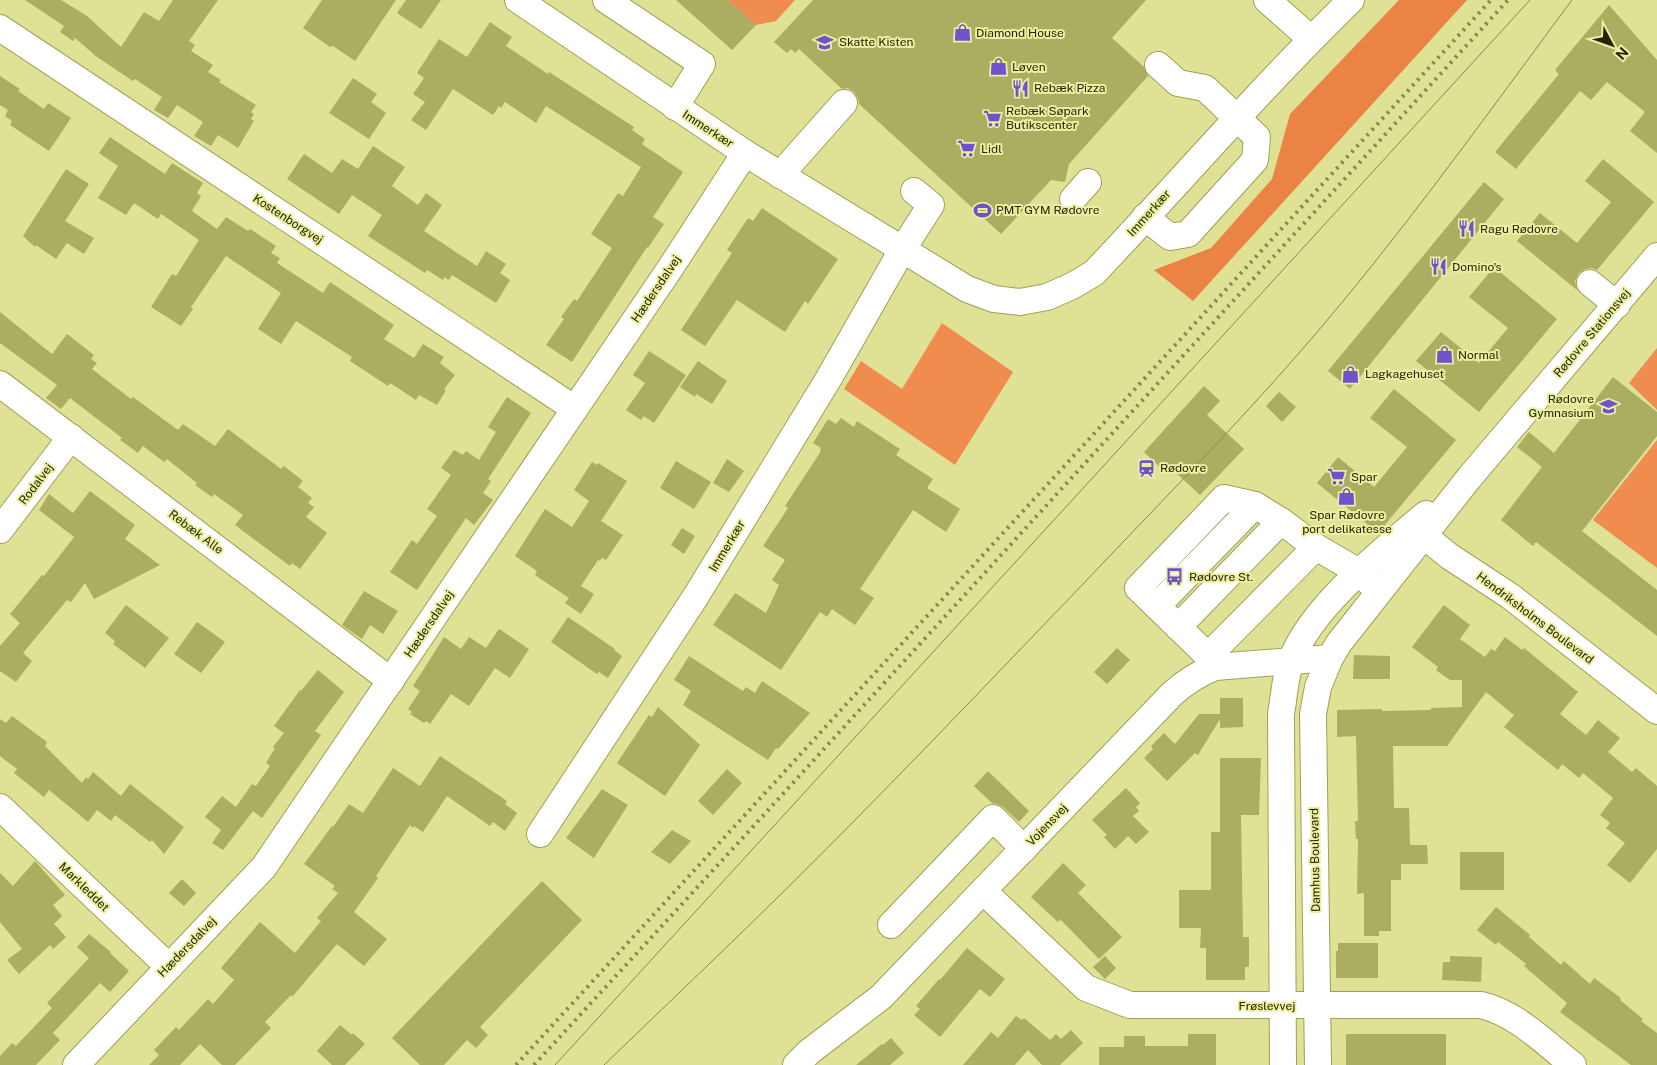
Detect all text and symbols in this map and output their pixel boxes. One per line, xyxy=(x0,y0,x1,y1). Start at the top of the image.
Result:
north arrow xyxy=(1587,20,1637,70)
shop icon: Diamond House xyxy=(952,23,972,43)
place label: Diamond House xyxy=(976,26,1064,40)
school or university icon: Skatte Kisten xyxy=(815,32,835,52)
place label: Skatte Kisten xyxy=(839,35,914,49)
text: N xyxy=(1612,44,1631,63)
shop icon: Løven xyxy=(988,57,1008,77)
place label: Løven xyxy=(1012,60,1046,74)
restaurant icon: Rebæk Pizza xyxy=(1010,78,1030,98)
place label: Rebæk Pizza xyxy=(1034,81,1105,95)
place label: Rebæk Søpark Butikscenter xyxy=(1006,104,1089,132)
street label: Immerkær xyxy=(680,107,736,151)
supermarket icon: Rebæk Søpark Butikscenter xyxy=(982,108,1002,128)
supermarket icon: Lidl xyxy=(957,139,977,159)
place label: Lidl xyxy=(981,142,1002,156)
street label: Immerkær xyxy=(1124,187,1174,239)
street label: Kostenborgvej xyxy=(250,191,326,247)
sports icon: PMT GYM Rødovre xyxy=(972,200,992,220)
place label: PMT GYM Rødovre xyxy=(996,203,1100,217)
restaurant icon: Ragu Rødovre xyxy=(1456,219,1476,239)
place label: Ragu Rødovre xyxy=(1480,222,1558,236)
street label: Hædersdalvej xyxy=(628,253,684,325)
restaurant icon: Domino's xyxy=(1428,257,1448,277)
place label: Domino's xyxy=(1452,260,1502,274)
street label: Rødovre Stationsvej xyxy=(1551,286,1633,380)
shop icon: Normal xyxy=(1434,345,1454,365)
place label: Normal xyxy=(1458,348,1499,362)
shop icon: Lagkagehuset xyxy=(1341,364,1361,384)
place label: Lagkagehuset xyxy=(1365,367,1445,381)
place label: Rødovre Gymnasium xyxy=(1528,392,1594,420)
school or university icon: Rødovre Gymnasium xyxy=(1598,396,1618,416)
station icon: Rødovre xyxy=(1136,458,1156,478)
street label: Rodalvej xyxy=(16,461,56,507)
place label: Rødovre xyxy=(1160,461,1206,475)
supermarket icon: Spar xyxy=(1327,467,1347,487)
place label: Spar xyxy=(1351,470,1378,484)
shop icon: Spar Rødovre port delikatesse xyxy=(1337,486,1357,506)
street label: Rebæk Alle xyxy=(166,507,226,557)
place label: Spar Rødovre port delikatesse xyxy=(1302,508,1392,536)
street label: Immerkær xyxy=(706,517,748,574)
bus stop icon: Rødovre St. xyxy=(1165,567,1185,587)
street label: Hendriksholms Boulevard xyxy=(1474,569,1596,667)
place label: Rødovre St. xyxy=(1189,570,1253,584)
street label: Hædersdalvej xyxy=(401,588,457,660)
street label: Vojensvej xyxy=(1024,801,1070,849)
street label: Damhus Boulevard xyxy=(1307,808,1323,912)
street label: Markleddet xyxy=(56,860,112,915)
street label: Hædersdalvej xyxy=(155,914,219,980)
street label: Frøslevvej xyxy=(1239,999,1295,1013)

